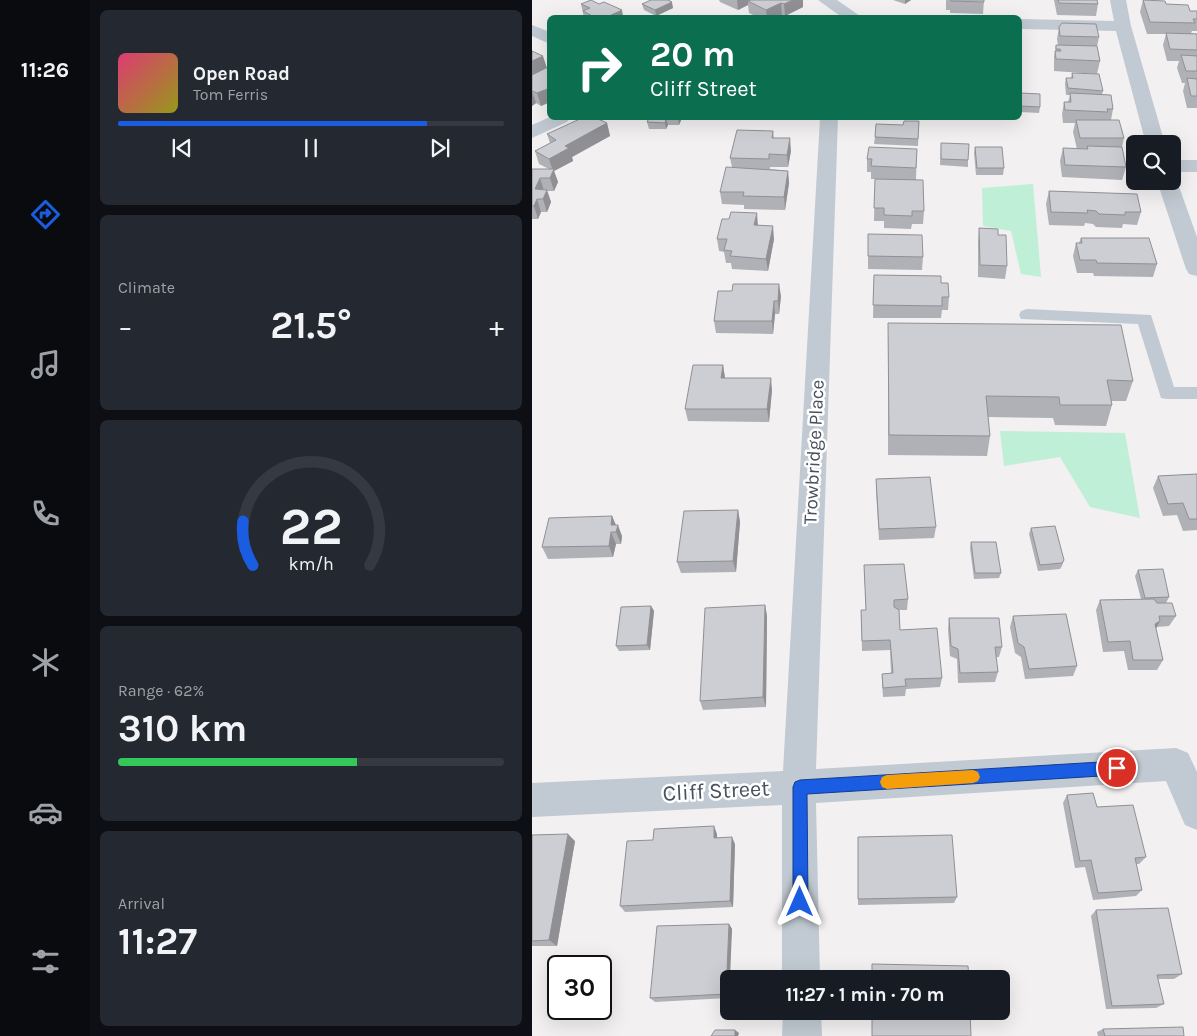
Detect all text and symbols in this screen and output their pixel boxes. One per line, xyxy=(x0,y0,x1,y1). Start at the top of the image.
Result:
text: 20 m xyxy=(650,34,735,75)
icon: right xyxy=(567,35,632,100)
text: 11:26 xyxy=(21,57,69,83)
text: Open Road xyxy=(193,63,290,85)
text: Cliff Street xyxy=(650,76,757,102)
text: Tom Ferris xyxy=(193,85,268,104)
icon: previous xyxy=(168,134,196,162)
icon: pause xyxy=(297,134,325,162)
icon: next xyxy=(426,134,454,162)
map controls xyxy=(1126,135,1181,190)
button: search xyxy=(1126,135,1181,190)
icon: directions xyxy=(28,197,63,232)
text: Climate xyxy=(118,278,175,297)
text: 21.5° xyxy=(270,303,352,348)
text: − xyxy=(118,310,133,343)
text: + xyxy=(489,310,504,343)
icon: music xyxy=(28,347,63,382)
street label: Trowbridge Place xyxy=(799,379,829,525)
icon: phone xyxy=(28,496,63,531)
text: 22 xyxy=(280,496,342,557)
text: km/h xyxy=(288,554,334,575)
icon: climate xyxy=(28,645,63,680)
text: Range · 62% xyxy=(118,681,204,700)
text: 310 km xyxy=(118,706,247,751)
pin xyxy=(1096,747,1138,789)
icon: arrive xyxy=(1103,754,1131,782)
street label: Cliff Street xyxy=(662,775,770,807)
icon: car xyxy=(28,795,63,830)
position arrow xyxy=(773,875,825,927)
text: Arrival xyxy=(118,894,165,913)
text: 11:27 xyxy=(118,919,197,964)
icon: filters xyxy=(28,944,63,979)
speed limit sign: 30 xyxy=(547,955,612,1020)
text: 11:27 · 1 min · 70 m xyxy=(785,984,945,1006)

